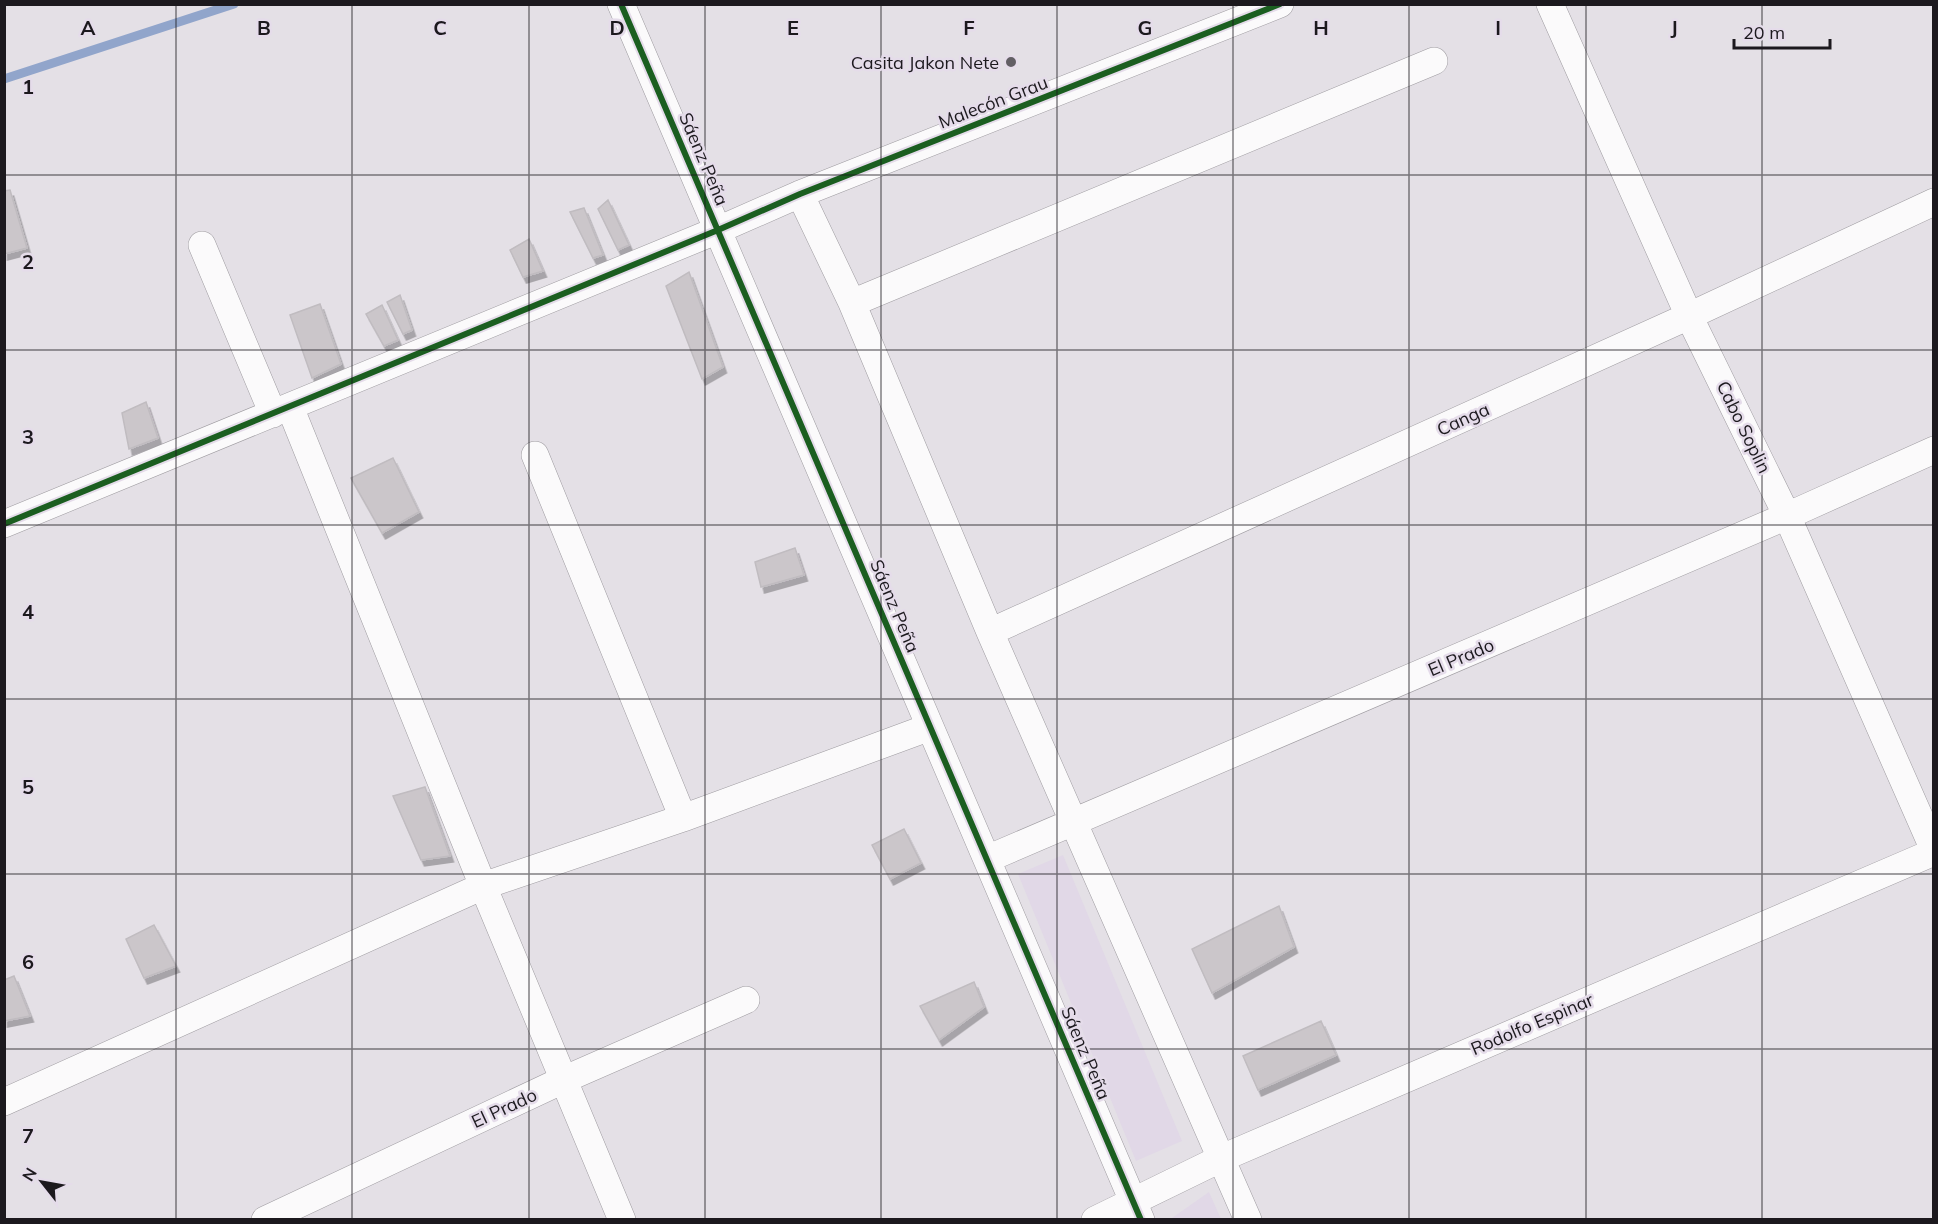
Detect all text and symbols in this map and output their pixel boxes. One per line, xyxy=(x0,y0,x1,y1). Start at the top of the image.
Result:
scale bar xyxy=(1734,12,1830,50)
text: A xyxy=(81,15,96,40)
text: B xyxy=(257,15,271,40)
text: C xyxy=(433,15,447,40)
text: D xyxy=(609,15,625,40)
text: E xyxy=(787,15,799,40)
text: F xyxy=(963,15,975,40)
text: G xyxy=(1138,15,1152,40)
text: H xyxy=(1313,15,1329,40)
text: I xyxy=(1495,15,1501,40)
text: J xyxy=(1670,15,1678,40)
text: 20 m xyxy=(1743,21,1785,44)
place label: Casita Jakon Nete xyxy=(851,51,999,74)
marker: Casita Jakon Nete xyxy=(1004,55,1018,69)
street label: Malecón Grau xyxy=(935,71,1051,133)
text: 1 xyxy=(22,74,34,99)
street label: Sáenz Peña xyxy=(674,109,734,209)
text: 2 xyxy=(22,249,34,274)
street label: Cabo Soplin xyxy=(1712,377,1776,477)
street label: Canga xyxy=(1433,397,1493,441)
text: 3 xyxy=(22,424,34,449)
street label: Sáenz Peña xyxy=(865,556,925,656)
text: 4 xyxy=(22,599,34,624)
street label: El Prado xyxy=(1425,633,1497,681)
text: 5 xyxy=(22,774,34,799)
text: 6 xyxy=(22,949,34,974)
street label: Rodolfo Espinar xyxy=(1467,988,1597,1060)
street label: Sáenz Peña xyxy=(1056,1003,1116,1103)
street label: El Prado xyxy=(468,1083,540,1133)
text: 7 xyxy=(22,1123,34,1148)
north arrow xyxy=(12,1152,72,1212)
text: N xyxy=(17,1164,41,1185)

